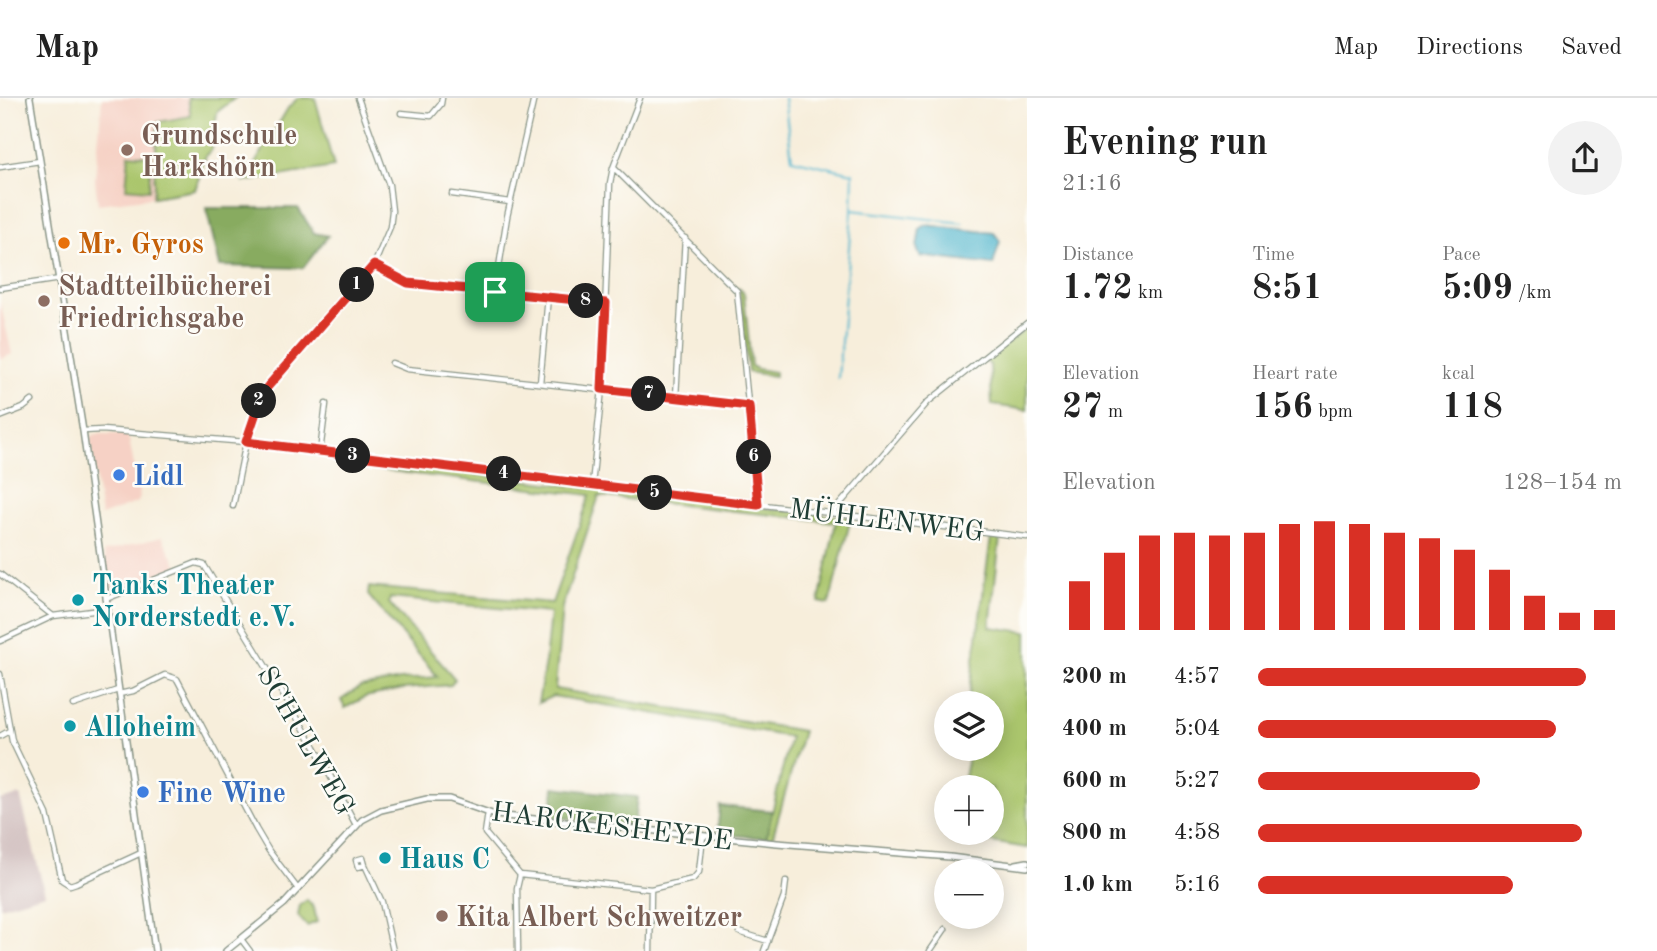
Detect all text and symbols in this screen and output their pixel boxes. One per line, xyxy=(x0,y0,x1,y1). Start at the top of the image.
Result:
text: Map xyxy=(35,32,99,65)
text: Map xyxy=(1334,36,1378,60)
text: Directions xyxy=(1416,36,1523,60)
text: Saved xyxy=(1561,36,1622,60)
button: share xyxy=(1548,121,1622,195)
place label: Grundschule Harkshörn xyxy=(141,123,297,183)
text: Evening run xyxy=(1062,125,1268,163)
marker: Grundschule Harkshörn xyxy=(119,142,135,158)
text: 21:16 xyxy=(1062,172,1122,195)
place label: Mr. Gyros xyxy=(78,232,204,260)
marker: Mr. Gyros xyxy=(56,235,72,251)
text: Distance xyxy=(1062,246,1134,265)
text: Time xyxy=(1252,246,1295,265)
text: Pace xyxy=(1442,246,1481,265)
pin xyxy=(465,262,525,322)
pin: 1 xyxy=(340,268,374,302)
text: 1.72 xyxy=(1062,271,1133,306)
text: 8:51 xyxy=(1252,271,1323,306)
text: 5:09 xyxy=(1442,271,1513,306)
icon: arrive xyxy=(476,273,514,311)
place label: Stadtteilbücherei Friedrichsgabe xyxy=(58,274,271,334)
text: 1 xyxy=(351,275,362,294)
pin: 8 xyxy=(568,284,604,318)
text: km xyxy=(1133,284,1163,303)
text: /km xyxy=(1513,284,1552,303)
text: 8 xyxy=(580,291,591,310)
marker: Stadtteilbücherei Friedrichsgabe xyxy=(36,293,52,309)
text: Elevation xyxy=(1062,365,1139,384)
text: Heart rate xyxy=(1252,365,1337,384)
text: kcal xyxy=(1442,365,1475,384)
pin: 7 xyxy=(632,376,666,412)
pin: 2 xyxy=(242,384,276,418)
text: 7 xyxy=(643,384,654,403)
text: 27 xyxy=(1062,390,1103,425)
text: 156 xyxy=(1252,390,1313,425)
text: 118 xyxy=(1442,390,1503,425)
text: 2 xyxy=(253,391,264,410)
text: m xyxy=(1103,403,1123,422)
text: bpm xyxy=(1313,403,1353,422)
pin: 3 xyxy=(336,438,370,474)
pin: 6 xyxy=(736,440,772,474)
text: 3 xyxy=(347,446,358,465)
text: 6 xyxy=(748,447,759,466)
pin: 4 xyxy=(486,456,522,492)
place label: Lidl xyxy=(133,464,184,492)
text: 4 xyxy=(498,464,509,483)
marker: Lidl xyxy=(111,467,127,483)
text: Elevation xyxy=(1062,471,1156,494)
text: 128–154 m xyxy=(1503,471,1622,494)
pin: 5 xyxy=(638,476,672,510)
text: 5 xyxy=(649,483,660,502)
street label: MÜHLENWEG xyxy=(787,492,986,548)
place label: Tanks Theater Norderstedt e.V. xyxy=(92,573,296,633)
marker: Tanks Theater Norderstedt e.V. xyxy=(70,592,86,608)
street label: SCHULWEG xyxy=(251,662,358,821)
text: 200 m xyxy=(1062,665,1127,688)
text: 4:57 xyxy=(1174,665,1220,688)
map controls xyxy=(934,691,1004,929)
button: layers xyxy=(934,691,1004,761)
place label: Alloheim xyxy=(84,715,196,743)
text: 400 m xyxy=(1062,717,1127,740)
text: 5:04 xyxy=(1174,717,1220,740)
marker: Alloheim xyxy=(62,718,78,734)
text: 600 m xyxy=(1062,769,1127,792)
text: 5:27 xyxy=(1174,769,1220,792)
button: + xyxy=(934,775,1004,845)
place label: Fine Wine xyxy=(157,781,286,809)
marker: Fine Wine xyxy=(135,784,151,800)
street label: HARCKESHEYDE xyxy=(489,799,734,857)
text: 800 m xyxy=(1062,821,1127,844)
text: 4:58 xyxy=(1174,821,1220,844)
place label: Haus C xyxy=(399,847,490,875)
marker: Haus C xyxy=(377,850,393,866)
button: − xyxy=(934,859,1004,929)
text: 1.0 km xyxy=(1062,873,1133,896)
text: 5:16 xyxy=(1174,873,1220,896)
place label: Kita Albert Schweitzer xyxy=(456,905,742,933)
marker: Kita Albert Schweitzer xyxy=(434,908,450,924)

